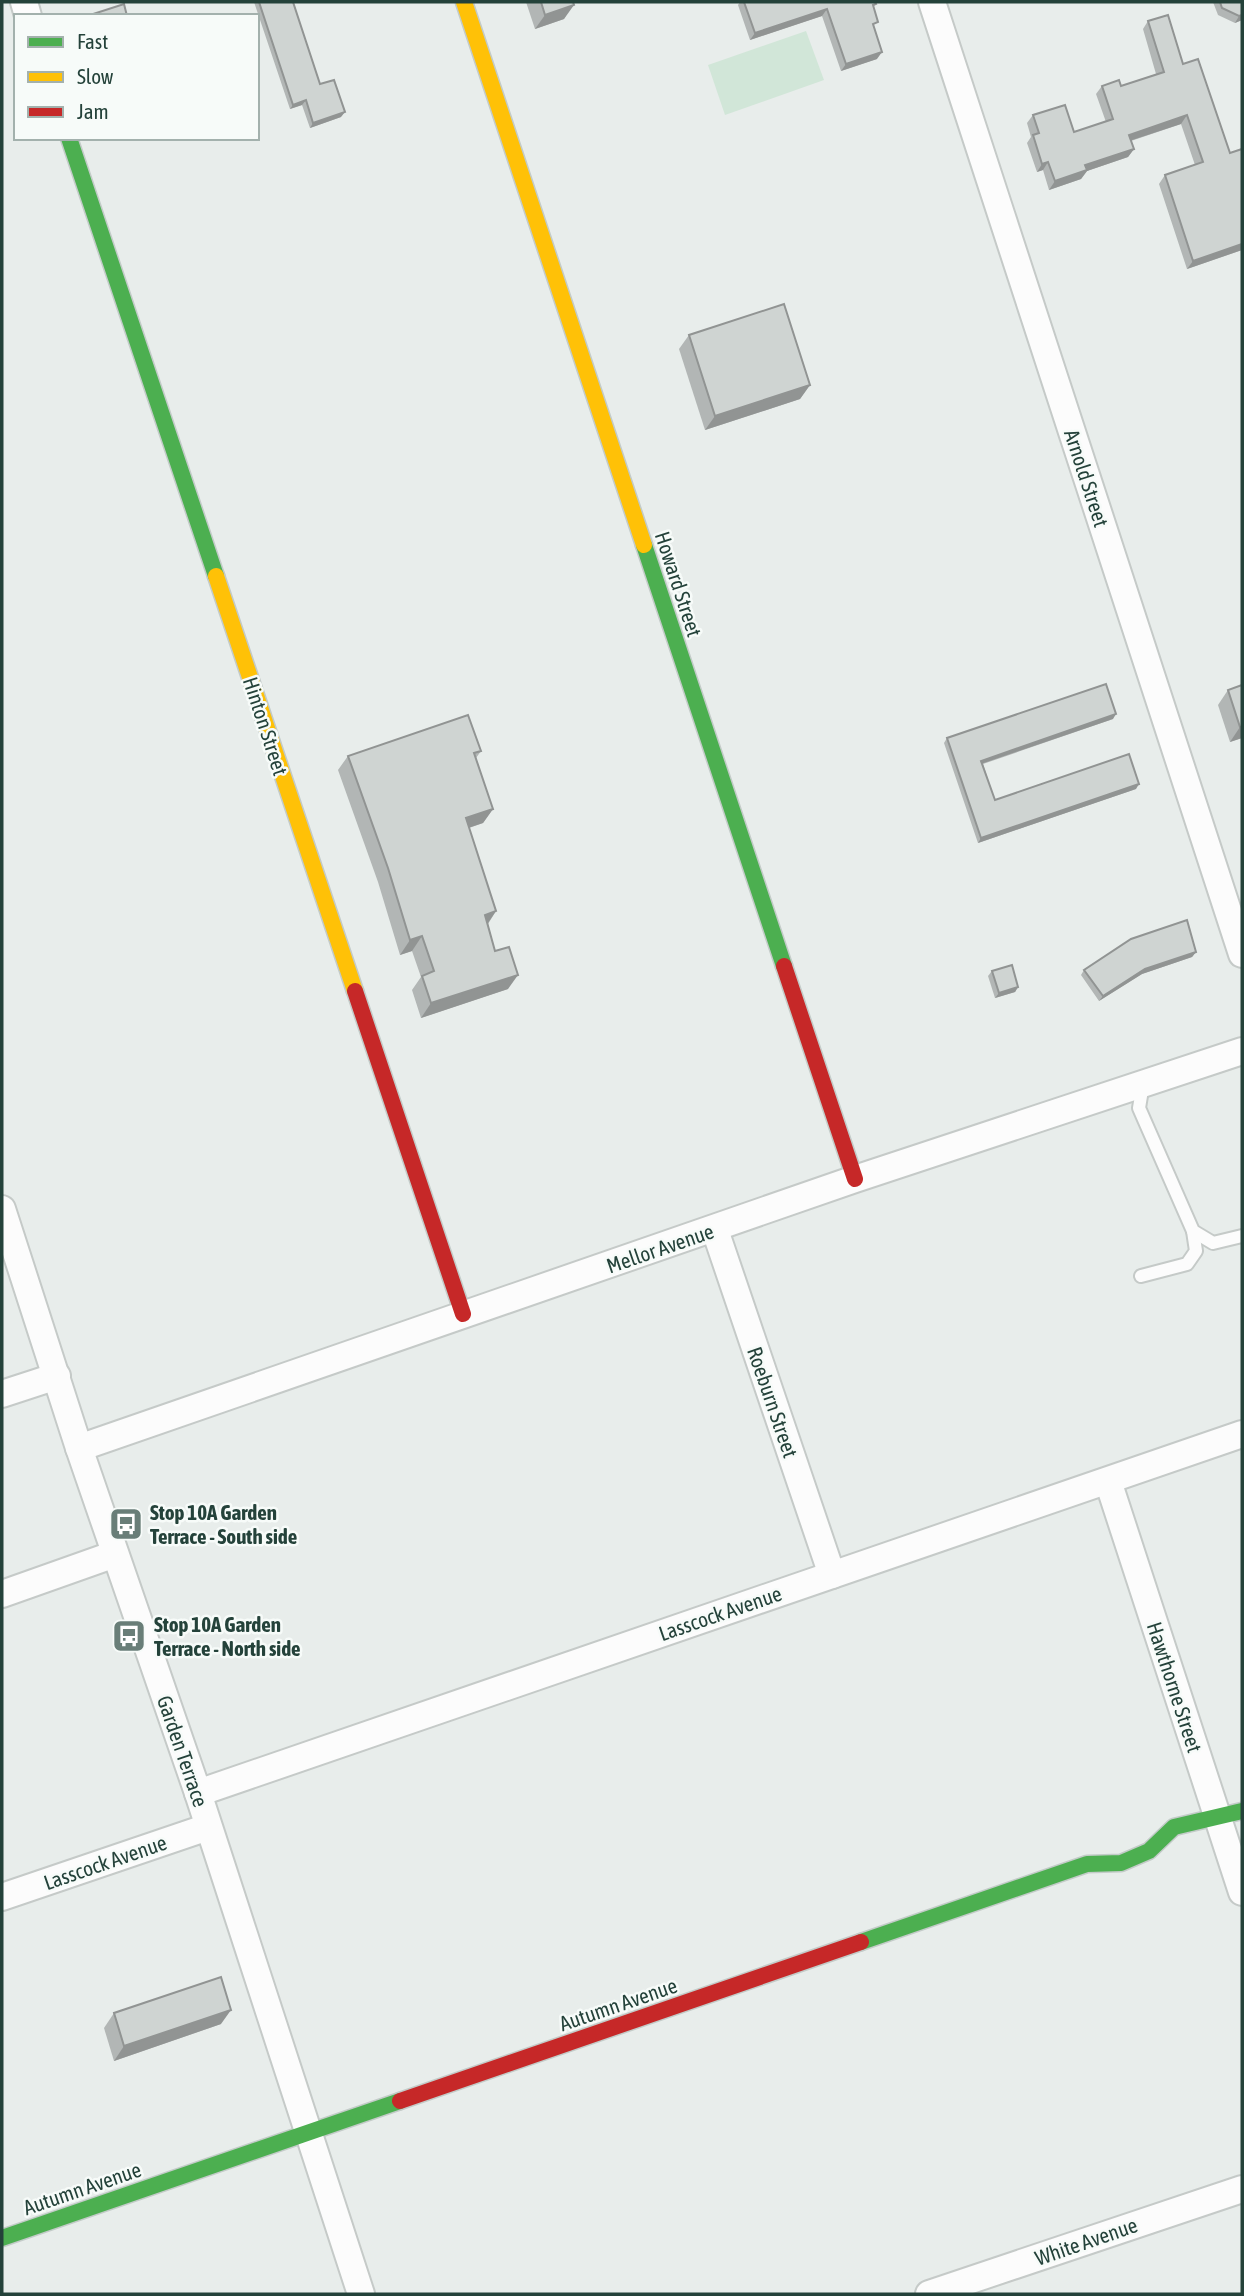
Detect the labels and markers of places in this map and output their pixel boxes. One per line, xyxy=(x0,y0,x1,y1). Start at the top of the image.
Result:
place label: Stop 10A Garden Terrace - South side xyxy=(150,1500,297,1548)
bus stop icon: Stop 10A Garden Terrace - South side xyxy=(107,1505,145,1543)
place label: Stop 10A Garden Terrace - North side xyxy=(154,1612,301,1660)
bus stop icon: Stop 10A Garden Terrace - North side xyxy=(110,1617,148,1655)

